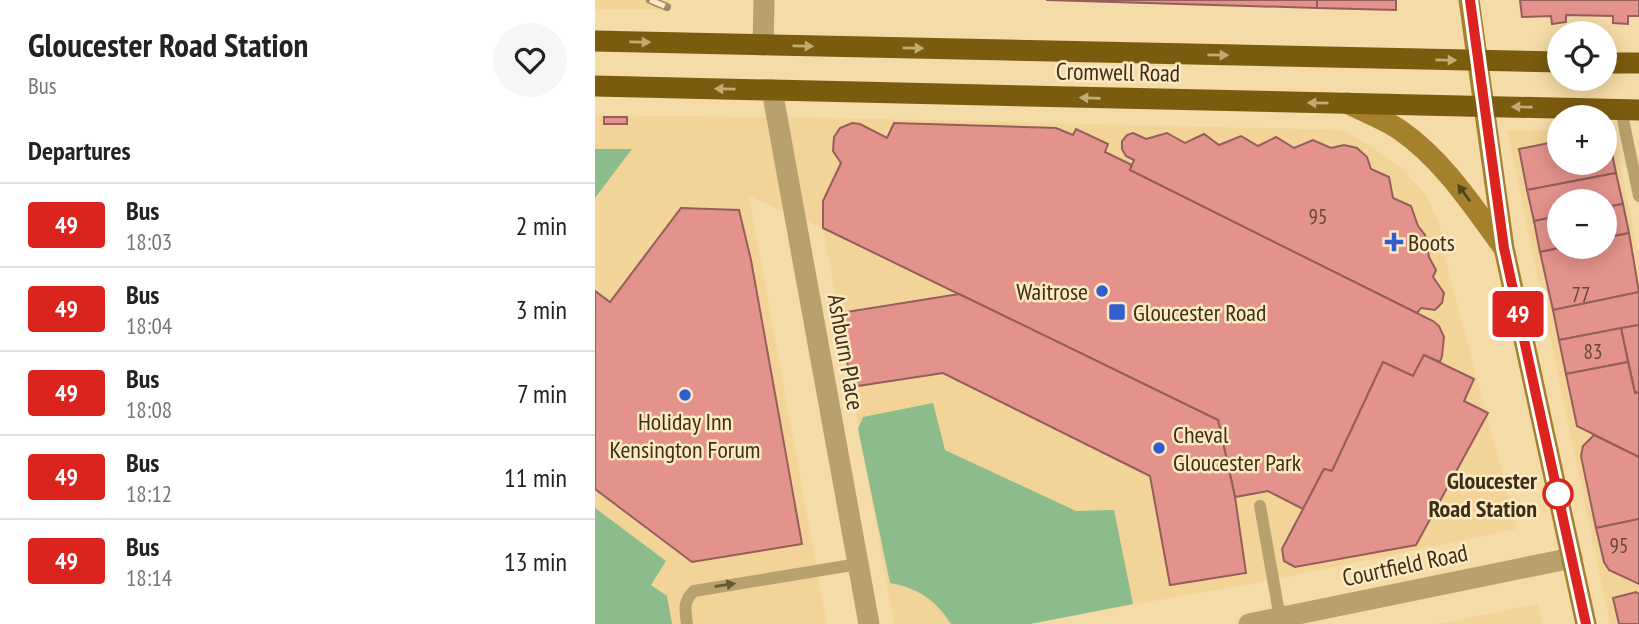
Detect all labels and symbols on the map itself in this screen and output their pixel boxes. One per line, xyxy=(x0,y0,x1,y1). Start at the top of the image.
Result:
one-way arrow xyxy=(630,36,652,48)
one-way arrow xyxy=(792,40,814,52)
one-way arrow xyxy=(902,43,924,54)
one-way arrow xyxy=(1207,49,1229,61)
one-way arrow xyxy=(1435,54,1457,66)
street label: Cromwell Road xyxy=(1056,55,1180,89)
one-way arrow xyxy=(714,83,736,94)
one-way arrow xyxy=(1079,92,1101,103)
one-way arrow xyxy=(1306,97,1328,108)
one-way arrow xyxy=(1511,101,1533,113)
one-way arrow xyxy=(1457,184,1471,202)
house number: 95 xyxy=(1309,203,1327,230)
place label: Boots xyxy=(1408,227,1455,258)
marker: Boots xyxy=(1386,234,1402,250)
place label: Waitrose xyxy=(1016,276,1088,307)
house number: 77 xyxy=(1572,281,1590,308)
marker: Waitrose xyxy=(1094,283,1110,299)
line badge: 49 xyxy=(1487,291,1549,337)
street label: Ashburn Place xyxy=(821,292,871,412)
place label: Gloucester Road xyxy=(1133,297,1266,328)
marker: Gloucester Road xyxy=(1107,302,1127,322)
house number: 83 xyxy=(1584,338,1602,365)
marker: Holiday Inn Kensington Forum xyxy=(677,387,693,403)
place label: Holiday Inn Kensington Forum xyxy=(610,406,760,465)
place label: Cheval Gloucester Park xyxy=(1173,419,1302,478)
marker: Cheval Gloucester Park xyxy=(1151,440,1167,456)
place label: Gloucester Road Station xyxy=(1428,465,1538,524)
marker: Gloucester Road Station xyxy=(1543,479,1573,509)
house number: 95 xyxy=(1610,532,1628,559)
street label: Courtfield Road xyxy=(1340,537,1470,593)
one-way arrow xyxy=(714,579,736,590)

